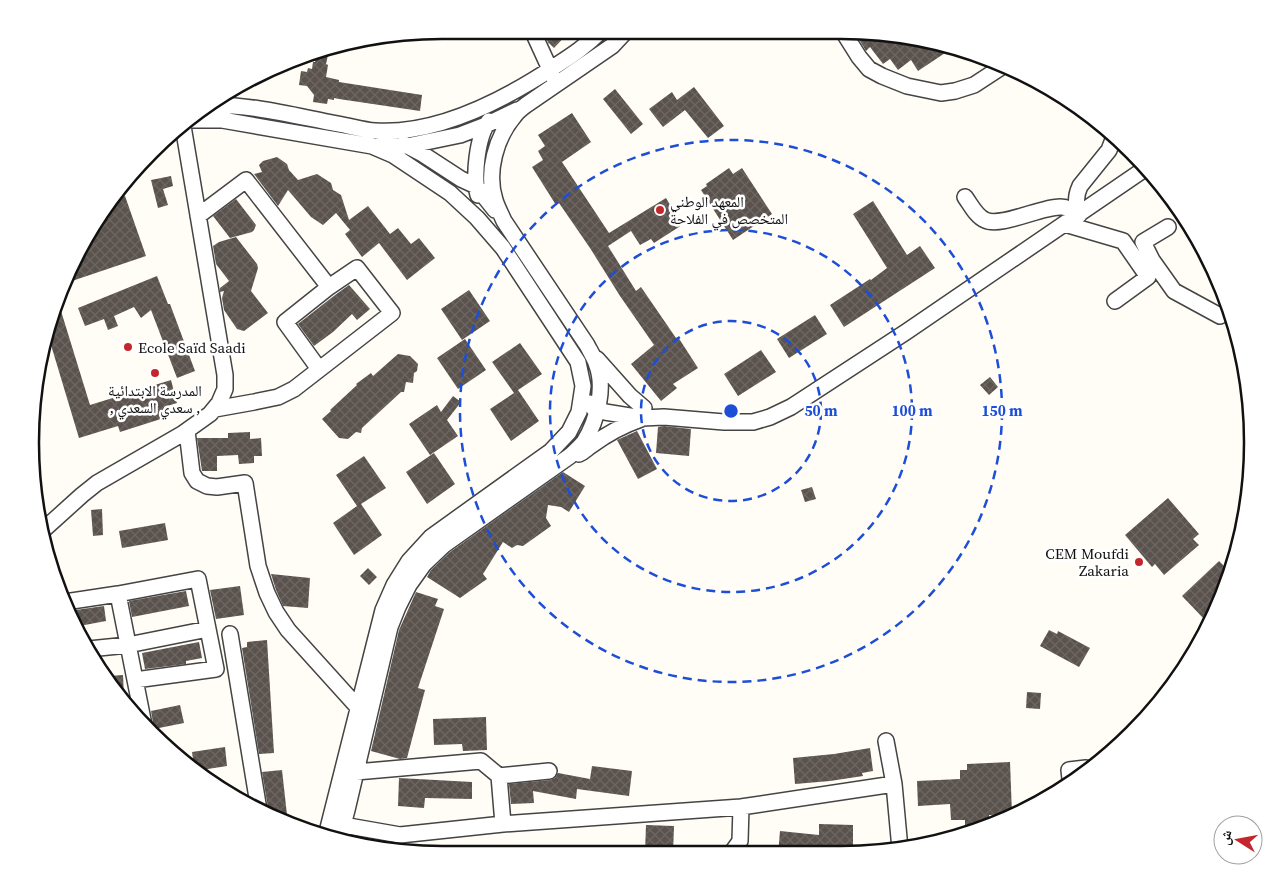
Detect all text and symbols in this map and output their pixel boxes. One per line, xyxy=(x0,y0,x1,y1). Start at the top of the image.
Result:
place label: المعهد الوطني المتخصص في الفلاحة xyxy=(670,191,788,230)
marker: المعهد الوطني المتخصص في الفلاحة xyxy=(654,204,666,216)
place label: Ecole Saïd Saadi xyxy=(138,337,246,358)
marker: Ecole Saïd Saadi xyxy=(122,341,134,353)
marker: المدرسة الابتدائية , سعدي السعدي , xyxy=(149,367,161,379)
place label: المدرسة الابتدائية , سعدي السعدي , xyxy=(108,380,202,419)
text: 50 m xyxy=(804,400,838,421)
text: 100 m xyxy=(891,400,933,421)
text: 150 m xyxy=(981,400,1023,421)
centre of rings xyxy=(722,402,740,420)
place label: CEM Moufdi Zakaria xyxy=(1045,543,1129,581)
marker: CEM Moufdi Zakaria xyxy=(1133,556,1145,568)
north arrow xyxy=(1213,815,1263,865)
text: ش xyxy=(1214,828,1236,847)

